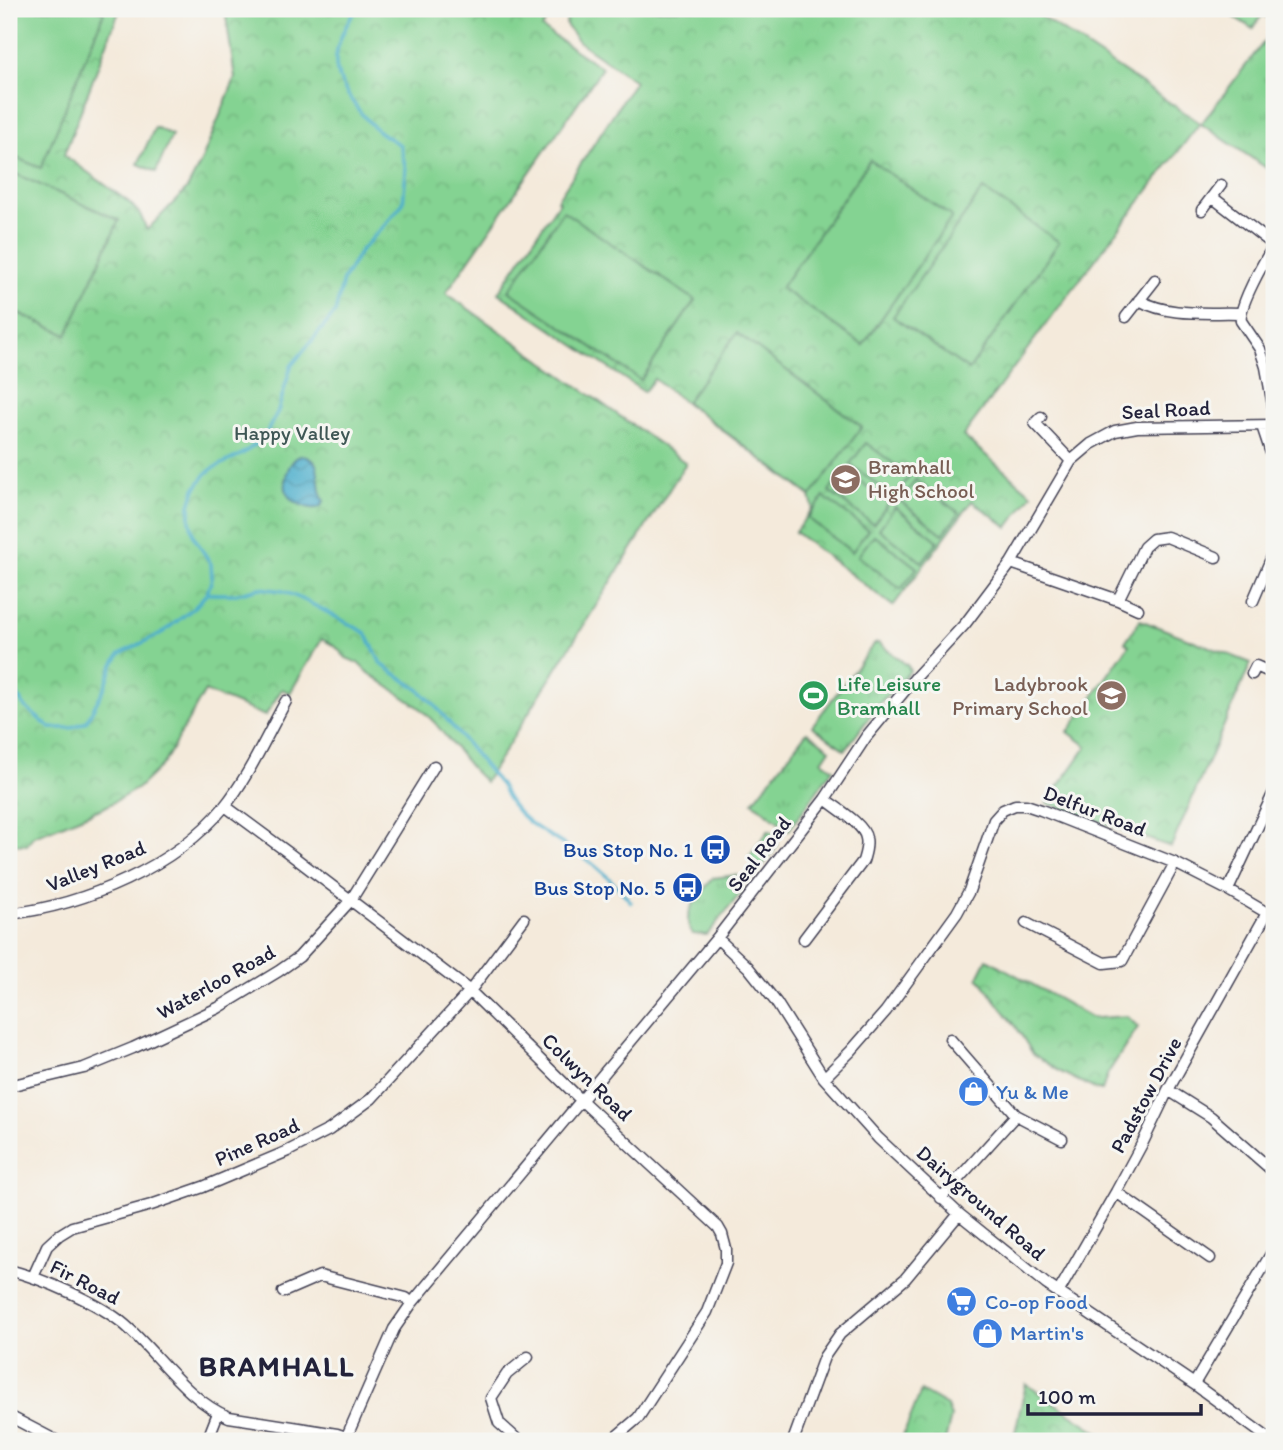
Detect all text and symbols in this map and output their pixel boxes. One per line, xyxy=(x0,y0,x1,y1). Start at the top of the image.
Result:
street label: Seal Road xyxy=(1121,395,1211,424)
park label: Happy Valley xyxy=(234,420,350,445)
place label: Bramhall High School xyxy=(868,454,975,503)
school or university icon: Bramhall High School xyxy=(828,462,862,496)
place label: Life Leisure Bramhall xyxy=(837,671,941,720)
place label: Ladybrook Primary School xyxy=(952,671,1088,720)
sports icon: Life Leisure Bramhall xyxy=(797,679,831,713)
school or university icon: Ladybrook Primary School xyxy=(1094,679,1128,713)
street label: Delfur Road xyxy=(1040,779,1151,842)
street label: Seal Road xyxy=(721,811,796,896)
bus stop icon: Bus Stop No. 1 xyxy=(699,833,733,867)
street label: Valley Road xyxy=(43,834,149,897)
place label: Bus Stop No. 1 xyxy=(563,837,693,862)
bus stop icon: Bus Stop No. 5 xyxy=(671,871,705,905)
place label: Bus Stop No. 5 xyxy=(534,875,665,900)
street label: Waterloo Road xyxy=(152,938,280,1024)
street label: Colwyn Road xyxy=(537,1027,638,1126)
street label: Padstow Drive xyxy=(1105,1033,1187,1157)
shop icon: Yu & Me xyxy=(956,1075,990,1109)
place label: Yu & Me xyxy=(996,1079,1069,1104)
street label: Pine Road xyxy=(211,1112,303,1171)
street label: Dairyground Road xyxy=(912,1140,1051,1266)
street label: Fir Road xyxy=(46,1253,124,1310)
supermarket icon: Co-op Food xyxy=(945,1285,979,1319)
place label: Co-op Food xyxy=(985,1289,1088,1314)
shop icon: Martin's xyxy=(970,1316,1004,1350)
place label: Martin's xyxy=(1010,1320,1084,1345)
district label: BRAMHALL xyxy=(199,1349,355,1383)
scale bar xyxy=(1028,1373,1201,1417)
text: 100 m xyxy=(1038,1384,1096,1409)

